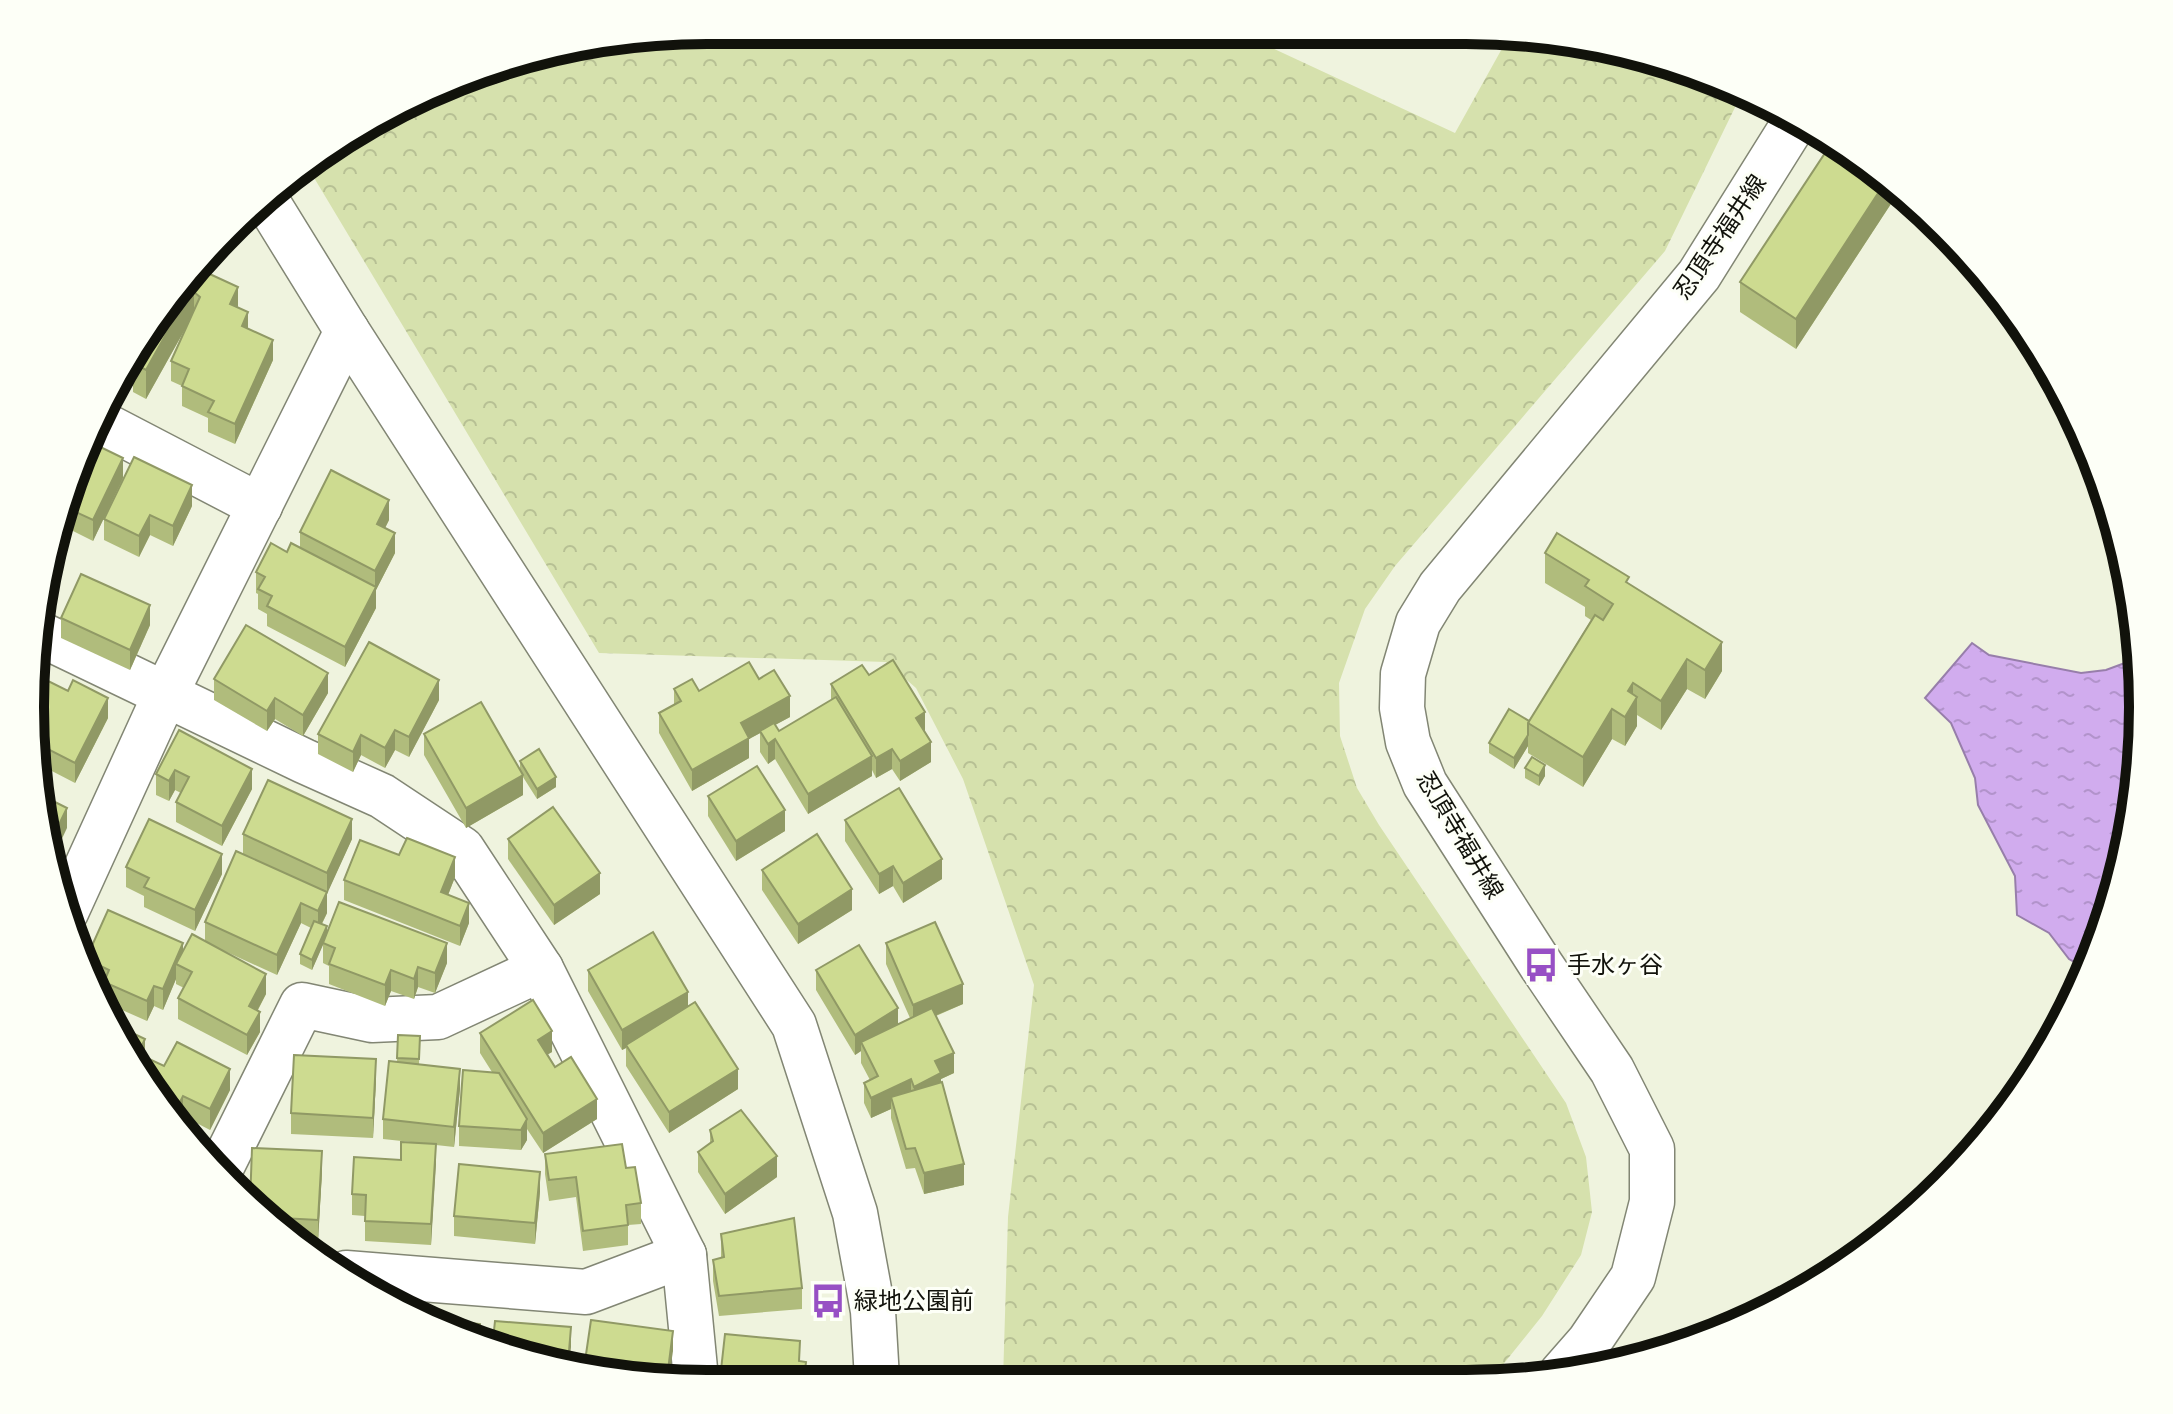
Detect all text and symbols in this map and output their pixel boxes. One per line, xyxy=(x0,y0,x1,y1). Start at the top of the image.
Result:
street label: 忍頂寺福井線 xyxy=(1665,167,1773,305)
street label: 忍頂寺福井線 xyxy=(1410,764,1513,904)
bus stop icon: 手水ヶ谷 xyxy=(1522,946,1560,984)
place label: 手水ヶ谷 xyxy=(1567,947,1663,980)
bus stop icon: 緑地公園前 xyxy=(809,1282,847,1320)
place label: 緑地公園前 xyxy=(854,1283,974,1316)

